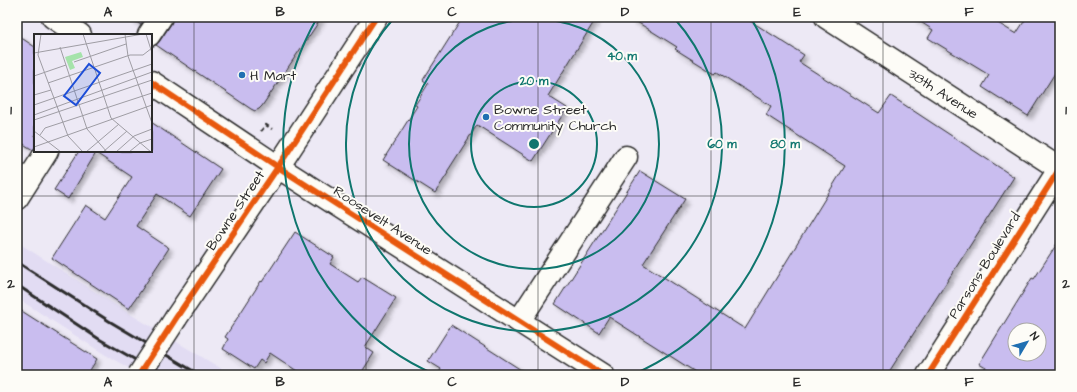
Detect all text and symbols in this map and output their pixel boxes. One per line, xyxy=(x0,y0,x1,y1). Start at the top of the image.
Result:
text: A xyxy=(104,3,113,21)
text: B xyxy=(275,3,285,21)
text: C xyxy=(447,3,457,21)
text: D xyxy=(621,3,630,21)
text: E xyxy=(793,3,801,21)
text: F xyxy=(964,3,974,21)
inset map xyxy=(34,34,152,152)
text: 40 m xyxy=(607,48,638,65)
street label: 38th Avenue xyxy=(904,64,982,124)
place label: H Mart xyxy=(250,66,297,86)
marker: H Mart xyxy=(237,70,247,80)
text: 20 m xyxy=(519,73,549,90)
place label: Bowne Street Community Church xyxy=(494,100,616,136)
text: 1 xyxy=(10,101,12,119)
text: 1 xyxy=(1065,101,1067,119)
marker: Bowne Street Community Church xyxy=(481,112,491,122)
text: 60 m xyxy=(707,136,737,153)
text: 80 m xyxy=(770,136,800,153)
centre of rings xyxy=(527,137,541,151)
street label: Bowne Street xyxy=(202,166,270,255)
street label: Roosevelt Avenue xyxy=(329,181,436,261)
street label: Parsons Boulevard xyxy=(944,208,1026,323)
text: 2 xyxy=(6,275,15,293)
text: 2 xyxy=(1061,275,1070,293)
north arrow xyxy=(1007,322,1047,362)
text: N xyxy=(1026,329,1043,344)
text: A xyxy=(104,373,113,391)
text: B xyxy=(275,373,285,391)
text: C xyxy=(447,373,457,391)
text: D xyxy=(621,373,630,391)
text: E xyxy=(793,373,801,391)
text: F xyxy=(964,373,974,391)

